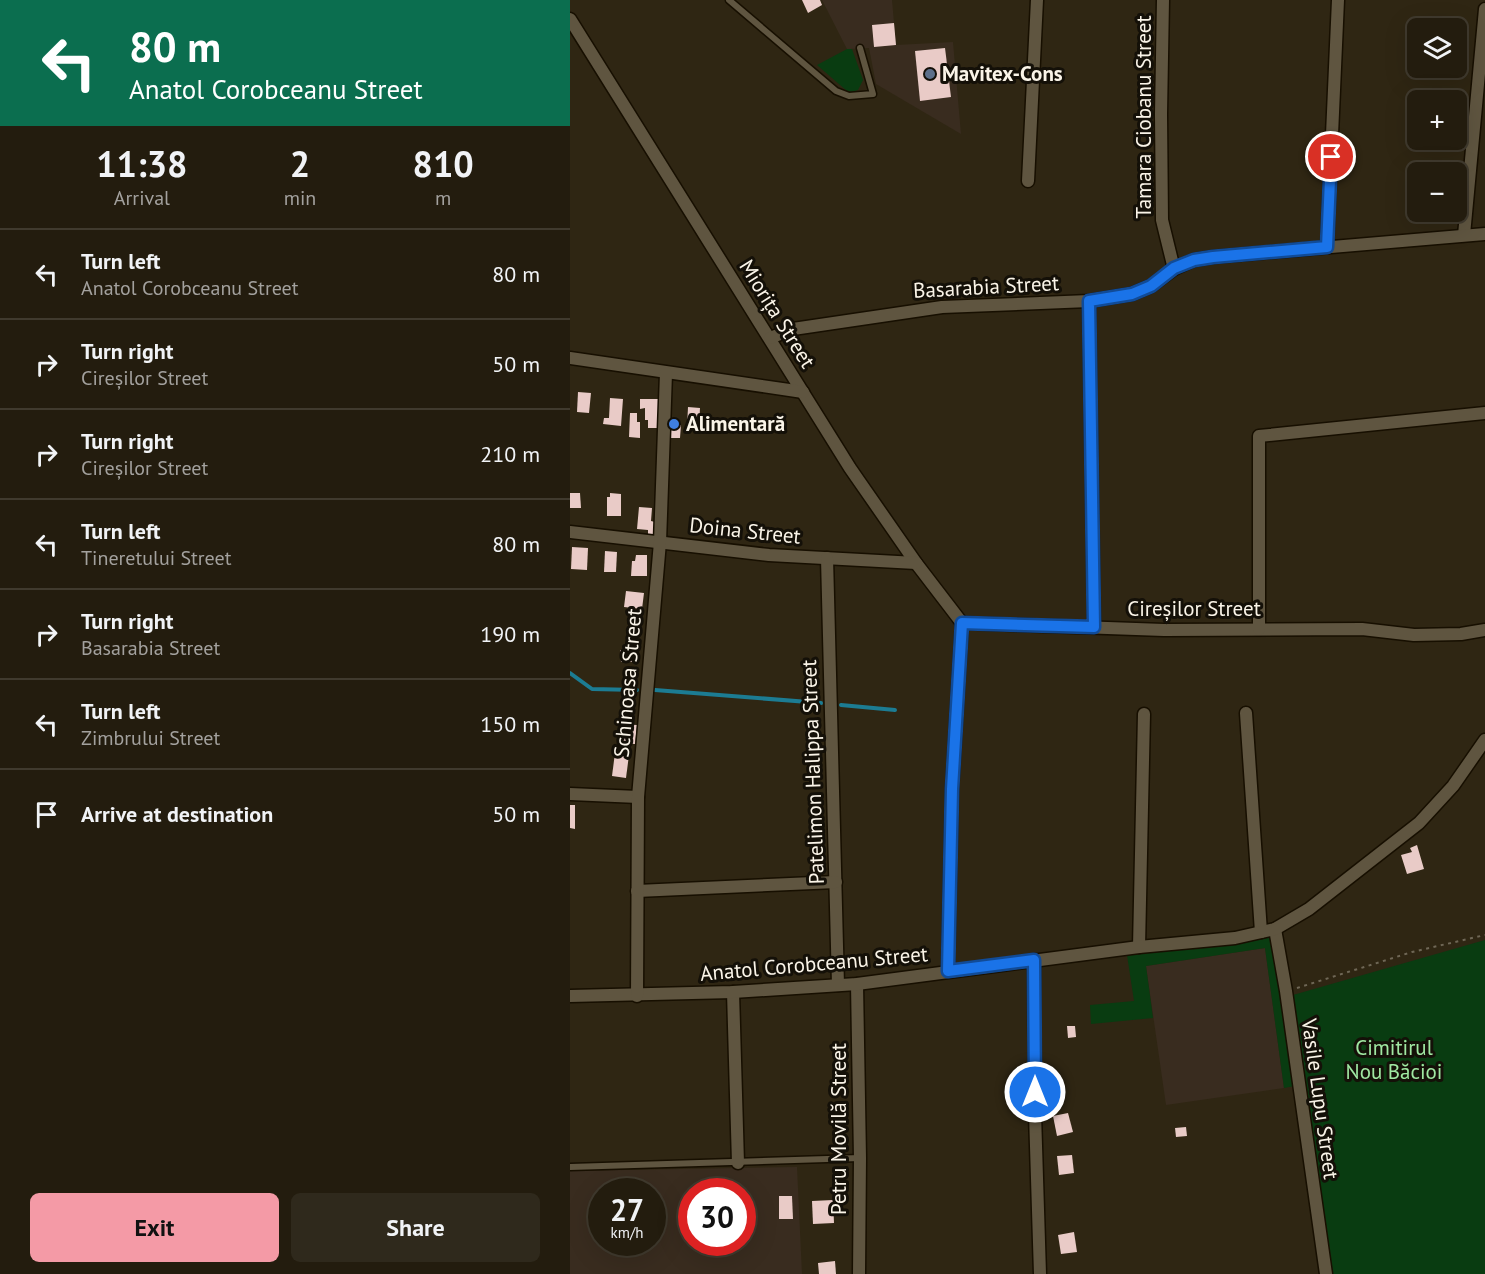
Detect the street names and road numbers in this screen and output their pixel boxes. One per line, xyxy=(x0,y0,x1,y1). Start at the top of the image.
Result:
street label: Tamara Ciobanu Street xyxy=(1130,15,1157,219)
street label: Miorița Street xyxy=(733,254,821,373)
street label: Basarabia Street xyxy=(912,269,1060,304)
street label: Doina Street xyxy=(688,511,802,550)
street label: Cireșilor Street xyxy=(1127,595,1261,622)
street label: Schinoasa Street xyxy=(608,607,647,759)
street label: Patelimon Halippa Street xyxy=(795,659,830,885)
street label: Anatol Corobceanu Street xyxy=(699,940,929,987)
street label: Vasile Lupu Street xyxy=(1296,1016,1345,1181)
street label: Petru Movilă Street xyxy=(825,1043,852,1215)

